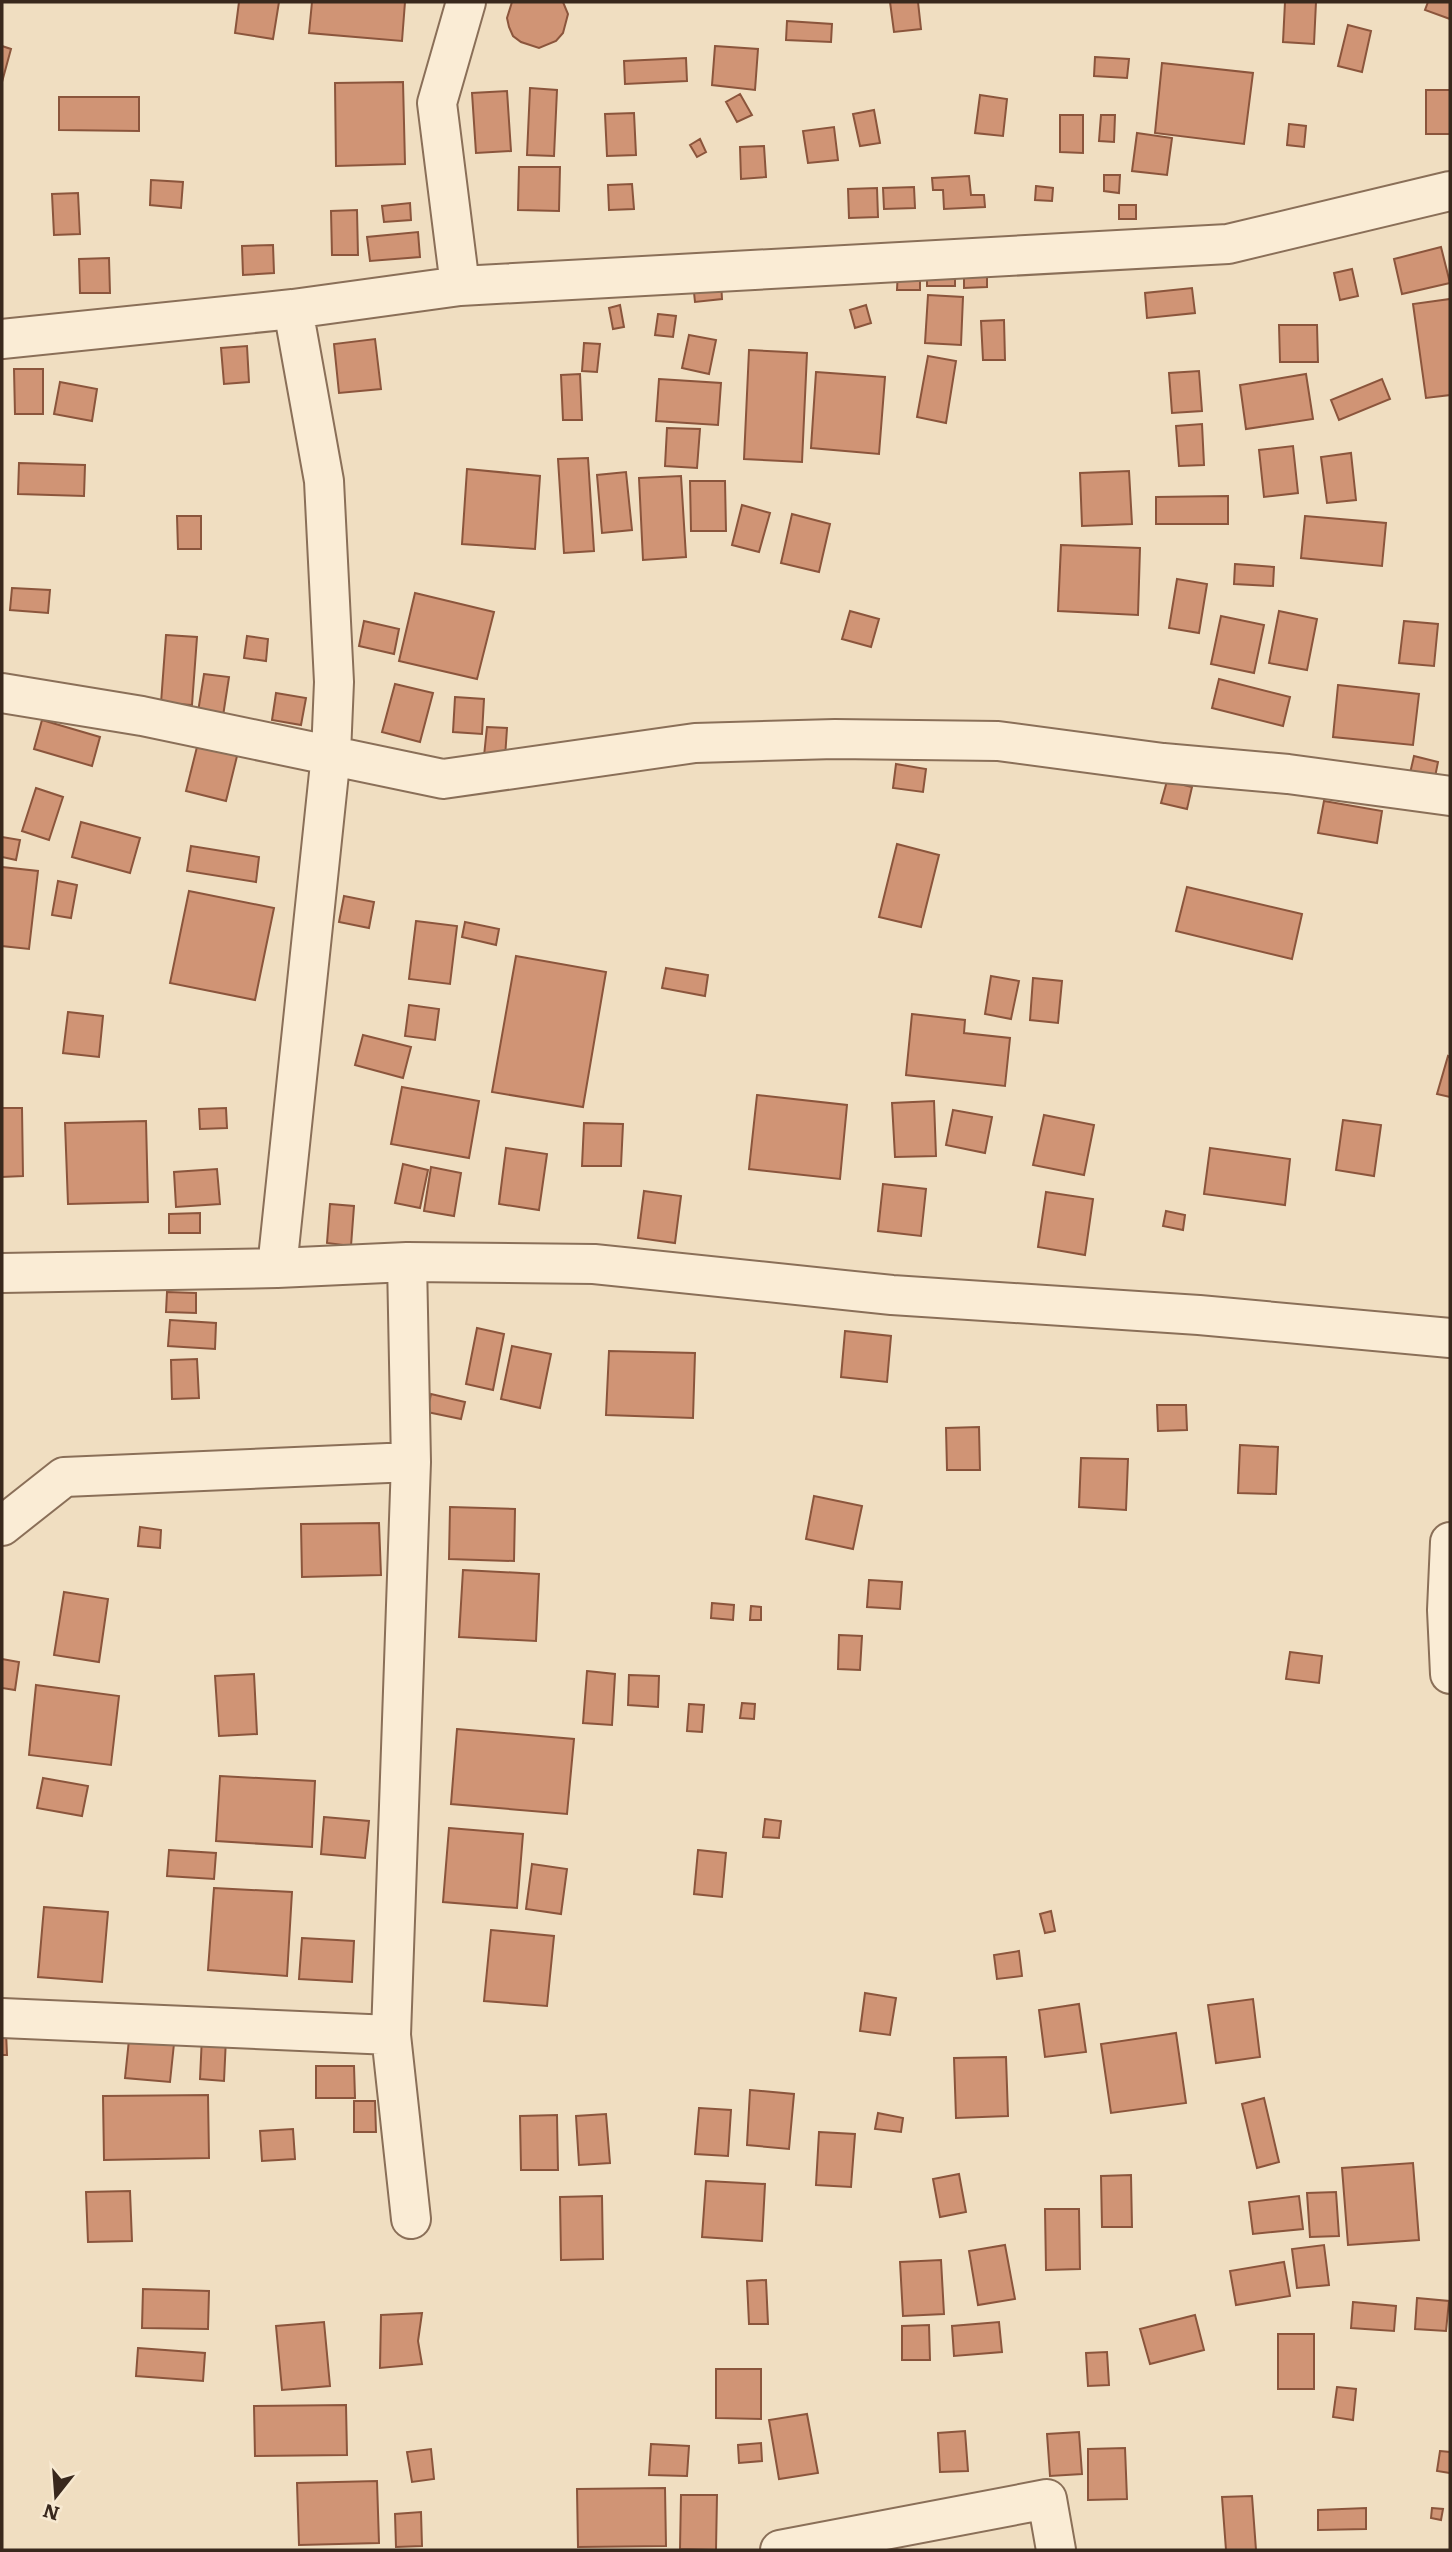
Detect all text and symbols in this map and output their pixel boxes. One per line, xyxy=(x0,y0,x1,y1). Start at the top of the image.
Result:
north arrow xyxy=(21,2461,91,2531)
text: N xyxy=(39,2497,62,2529)

